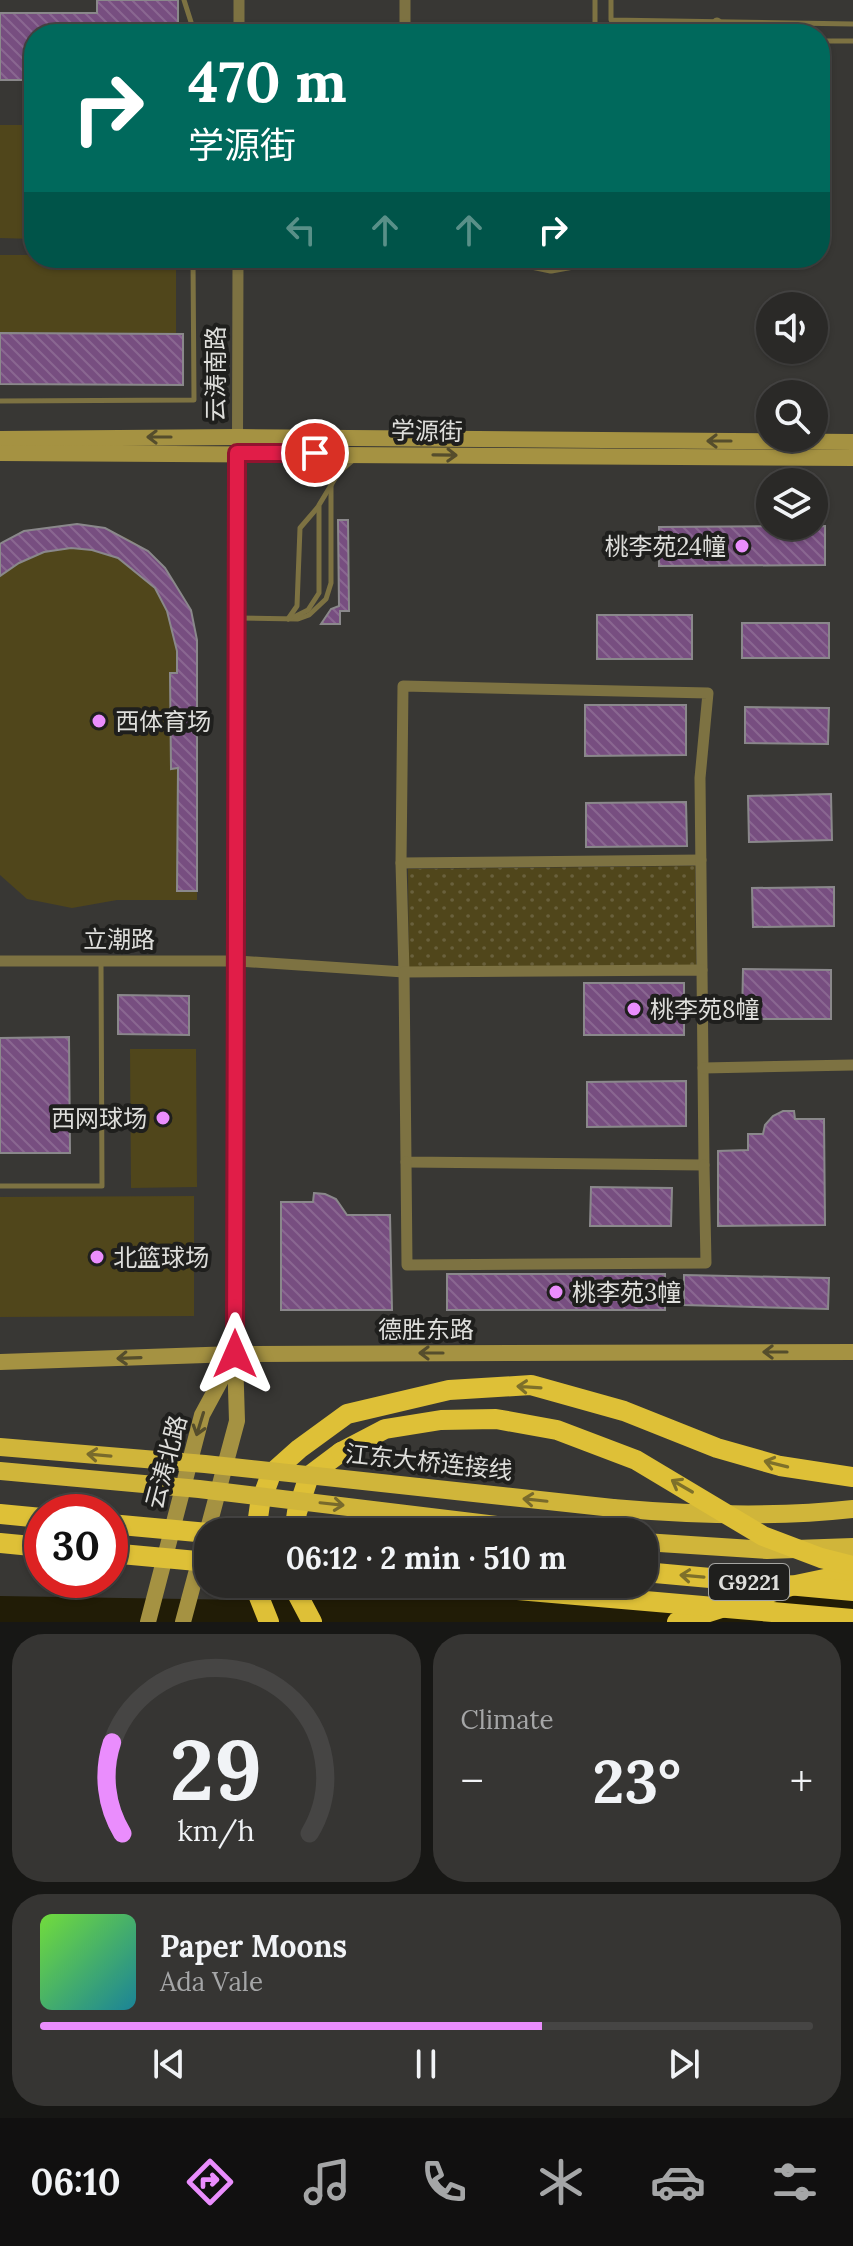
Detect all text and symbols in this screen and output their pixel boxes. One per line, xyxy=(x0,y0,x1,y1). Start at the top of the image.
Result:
text: 470 m xyxy=(188,46,347,117)
icon: right xyxy=(56,56,160,160)
text: 学源街 xyxy=(188,122,296,168)
icon: left xyxy=(279,208,323,252)
icon: ahead xyxy=(363,208,407,252)
icon: ahead xyxy=(447,208,491,252)
icon: right xyxy=(531,208,575,252)
map controls xyxy=(756,292,828,540)
button: sound xyxy=(756,292,828,364)
street label: 云涛南路 xyxy=(200,326,231,422)
button: search xyxy=(756,380,828,452)
street label: 学源街 xyxy=(391,415,463,447)
pin xyxy=(281,419,349,487)
one-way arrow xyxy=(146,429,173,445)
icon: arrive xyxy=(293,431,337,475)
one-way arrow xyxy=(706,433,733,448)
one-way arrow xyxy=(431,447,458,463)
button: layers xyxy=(756,468,828,540)
place label: 桃李苑24幢 xyxy=(605,531,726,562)
marker: 桃李苑24幢 xyxy=(733,537,751,555)
place label: 西体育场 xyxy=(115,706,211,737)
marker: 西体育场 xyxy=(90,712,108,730)
street label: 立潮路 xyxy=(83,924,155,955)
place label: 桃李苑8幢 xyxy=(650,994,760,1025)
marker: 桃李苑8幢 xyxy=(625,1000,643,1018)
place label: 西网球场 xyxy=(51,1103,147,1134)
marker: 西网球场 xyxy=(154,1109,172,1127)
place label: 北篮球场 xyxy=(113,1242,209,1273)
marker: 北篮球场 xyxy=(88,1248,106,1266)
place label: 桃李苑3幢 xyxy=(572,1277,681,1308)
marker: 桃李苑3幢 xyxy=(547,1283,565,1301)
position arrow xyxy=(193,1312,277,1396)
street label: 德胜东路 xyxy=(378,1314,474,1345)
one-way arrow xyxy=(762,1344,789,1360)
one-way arrow xyxy=(418,1345,445,1361)
one-way arrow xyxy=(116,1350,143,1365)
one-way arrow xyxy=(516,1379,543,1394)
one-way arrow xyxy=(192,1411,207,1436)
street label: 云涛北路 xyxy=(139,1412,193,1512)
street label: 江东大桥连接线 xyxy=(344,1438,514,1486)
one-way arrow xyxy=(86,1447,113,1462)
one-way arrow xyxy=(764,1456,790,1471)
one-way arrow xyxy=(671,1478,694,1494)
one-way arrow xyxy=(522,1492,549,1507)
speed limit sign: 30 xyxy=(24,1494,128,1598)
one-way arrow xyxy=(319,1497,344,1512)
text: 06:12 · 2 min · 510 m xyxy=(286,1539,566,1577)
road number: G9221 xyxy=(709,1564,789,1600)
one-way arrow xyxy=(679,1569,706,1584)
text: Climate xyxy=(461,1703,554,1736)
text: 29 xyxy=(170,1716,262,1823)
text: 23° xyxy=(593,1743,681,1819)
text: − xyxy=(461,1753,484,1809)
text: + xyxy=(790,1753,813,1809)
text: km/h xyxy=(178,1812,255,1849)
text: Paper Moons xyxy=(160,1927,347,1965)
text: Ada Vale xyxy=(160,1965,263,1998)
icon: previous xyxy=(147,2042,191,2086)
icon: pause xyxy=(404,2042,448,2086)
icon: next xyxy=(662,2042,706,2086)
icon: directions xyxy=(182,2154,238,2210)
icon: music xyxy=(299,2154,355,2210)
icon: phone xyxy=(416,2154,472,2210)
icon: climate xyxy=(533,2154,589,2210)
icon: car xyxy=(650,2154,706,2210)
icon: filters xyxy=(767,2154,823,2210)
text: 06:10 xyxy=(30,2159,121,2205)

